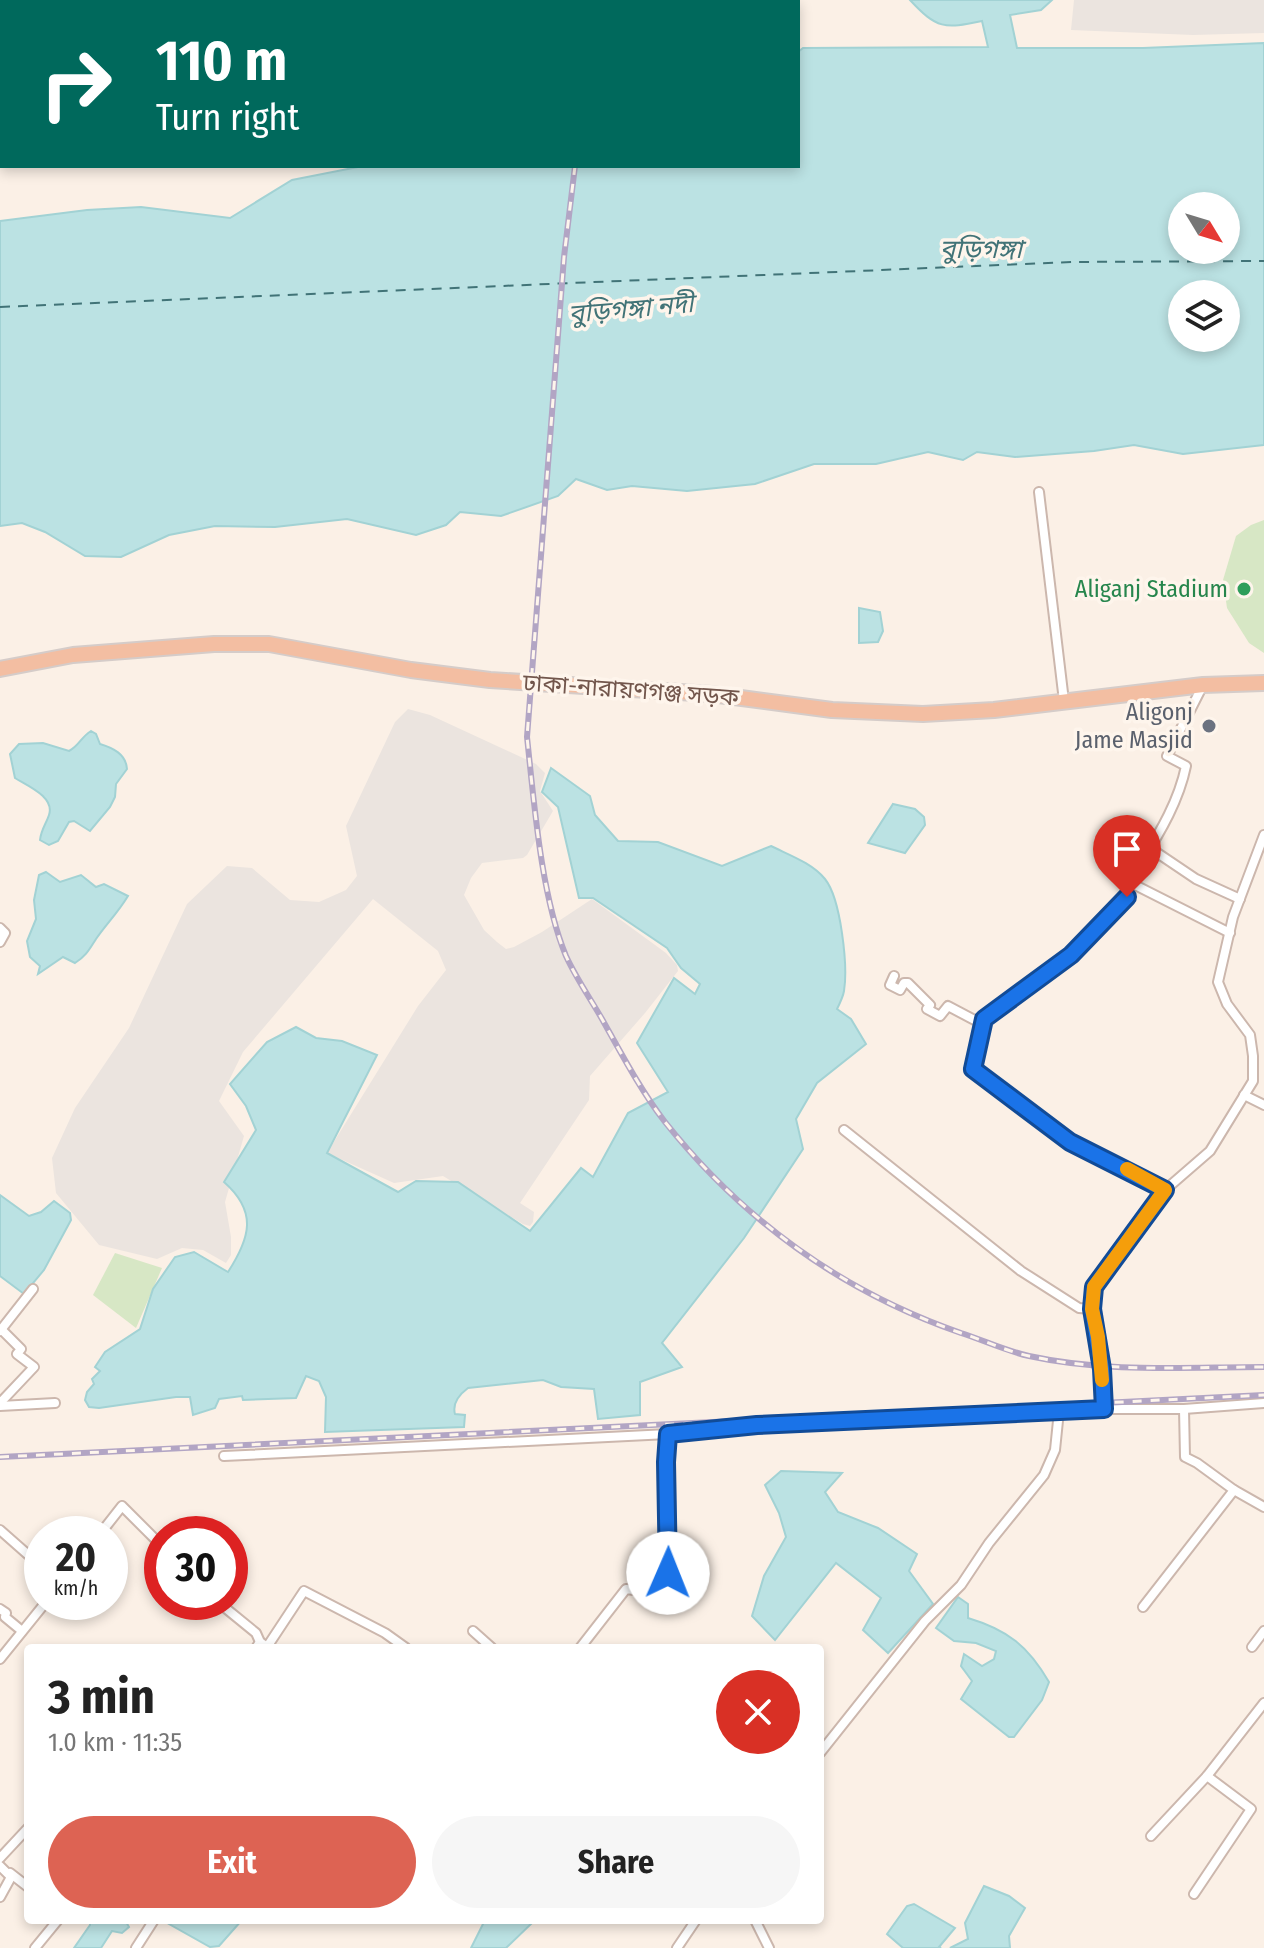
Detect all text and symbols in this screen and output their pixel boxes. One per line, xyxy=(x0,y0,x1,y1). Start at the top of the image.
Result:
text: 110 m xyxy=(156,28,287,95)
icon: right xyxy=(24,32,128,136)
text: Turn right xyxy=(156,96,299,140)
north arrow xyxy=(1168,192,1240,264)
map controls xyxy=(1168,192,1240,352)
water label: বুড়িগঙ্গা xyxy=(940,234,1027,265)
button: layers xyxy=(1168,280,1240,352)
water label: বুড়িগঙ্গা নদী xyxy=(567,288,700,330)
place label: Aliganj Stadium xyxy=(1075,575,1228,603)
marker: Aliganj Stadium xyxy=(1235,580,1253,598)
street label: ঢাকা-নারায়ণগঞ্জ সড়ক xyxy=(521,668,741,712)
place label: Aligonj Jame Masjid xyxy=(1075,698,1193,754)
marker: Aligonj Jame Masjid xyxy=(1200,717,1218,735)
pin xyxy=(1093,815,1161,897)
icon: arrive xyxy=(1105,827,1149,871)
speed limit sign: 30 xyxy=(144,1516,248,1620)
position arrow xyxy=(626,1531,710,1615)
text: 20 xyxy=(56,1534,96,1582)
text: km/h xyxy=(54,1576,98,1600)
text: 3 min xyxy=(48,1668,155,1726)
button: close xyxy=(716,1670,800,1754)
text: 1.0 km · 11:35 xyxy=(48,1727,182,1758)
button: Exit xyxy=(48,1816,416,1908)
button: Share xyxy=(432,1816,800,1908)

